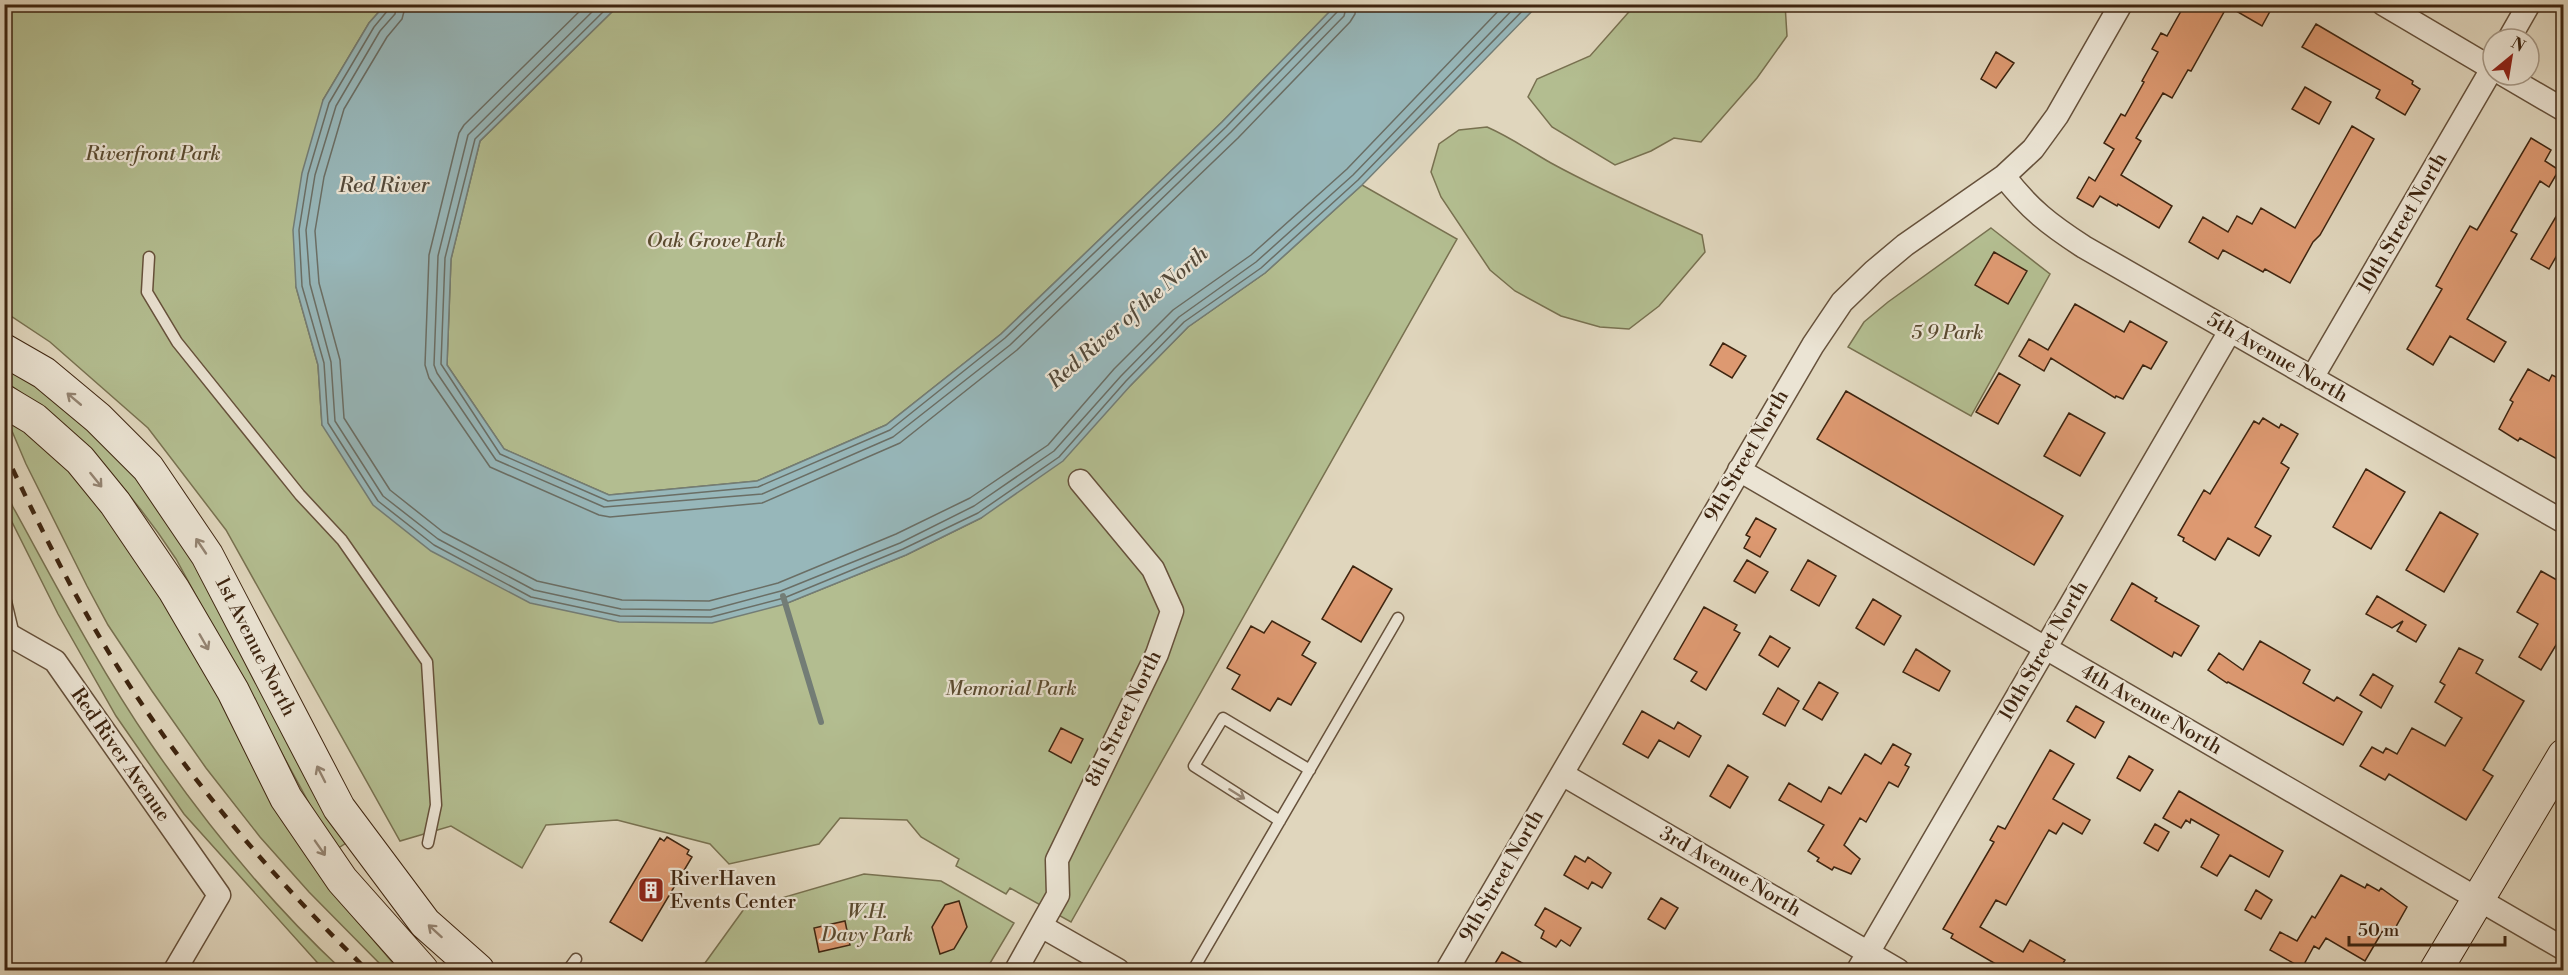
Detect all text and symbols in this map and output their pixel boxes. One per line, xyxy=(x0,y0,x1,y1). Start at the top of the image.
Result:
north arrow xyxy=(2481,27,2541,87)
text: N xyxy=(2508,33,2529,57)
park label: Riverfront Park xyxy=(84,142,221,167)
street label: 10th Street North xyxy=(2353,149,2453,297)
water label: Red River xyxy=(338,173,431,199)
park label: Oak Grove Park xyxy=(647,229,785,254)
water label: Red River of the North xyxy=(1042,241,1214,395)
street label: 5th Avenue North xyxy=(2202,307,2352,409)
park label: 5 9 Park xyxy=(1911,321,1983,346)
street label: 9th Street North xyxy=(1699,385,1795,526)
one-way arrow xyxy=(66,392,82,405)
one-way arrow xyxy=(89,471,102,487)
one-way arrow xyxy=(194,537,207,554)
street label: 1st Avenue North xyxy=(209,573,301,721)
street label: 10th Street North xyxy=(1994,577,2094,725)
one-way arrow xyxy=(198,633,210,650)
street label: 8th Street North xyxy=(1080,647,1168,791)
street label: 4th Avenue North xyxy=(2076,659,2226,761)
park label: Memorial Park xyxy=(945,677,1077,702)
street label: Red River Avenue xyxy=(64,683,176,827)
one-way arrow xyxy=(315,766,327,783)
one-way arrow xyxy=(1228,788,1245,800)
street label: 9th Street North xyxy=(1454,805,1550,946)
street label: 3rd Avenue North xyxy=(1655,821,1805,923)
one-way arrow xyxy=(314,839,326,855)
place label: RiverHaven Events Center xyxy=(670,867,797,915)
building icon: RiverHaven Events Center xyxy=(636,875,666,905)
park label: W.H. Davy Park xyxy=(820,900,913,948)
scale bar xyxy=(2349,909,2505,947)
text: 50 m xyxy=(2358,919,2400,942)
one-way arrow xyxy=(427,924,442,938)

